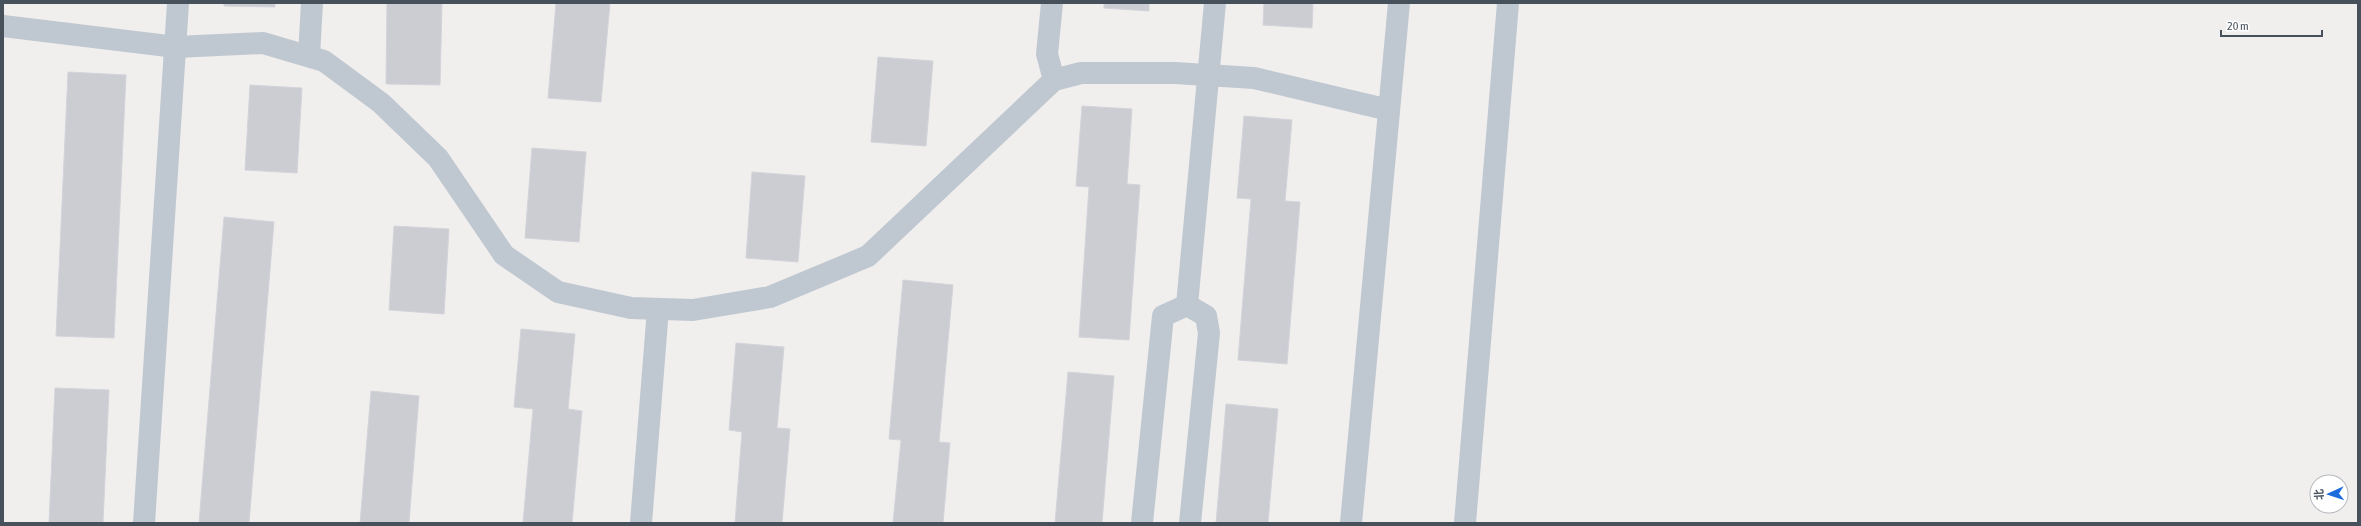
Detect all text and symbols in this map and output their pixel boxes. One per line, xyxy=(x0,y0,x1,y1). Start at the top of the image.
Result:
scale bar xyxy=(2221,12,2322,38)
text: 20 m xyxy=(2227,19,2249,33)
north arrow xyxy=(2309,474,2349,514)
text: 北 xyxy=(2313,489,2325,500)

